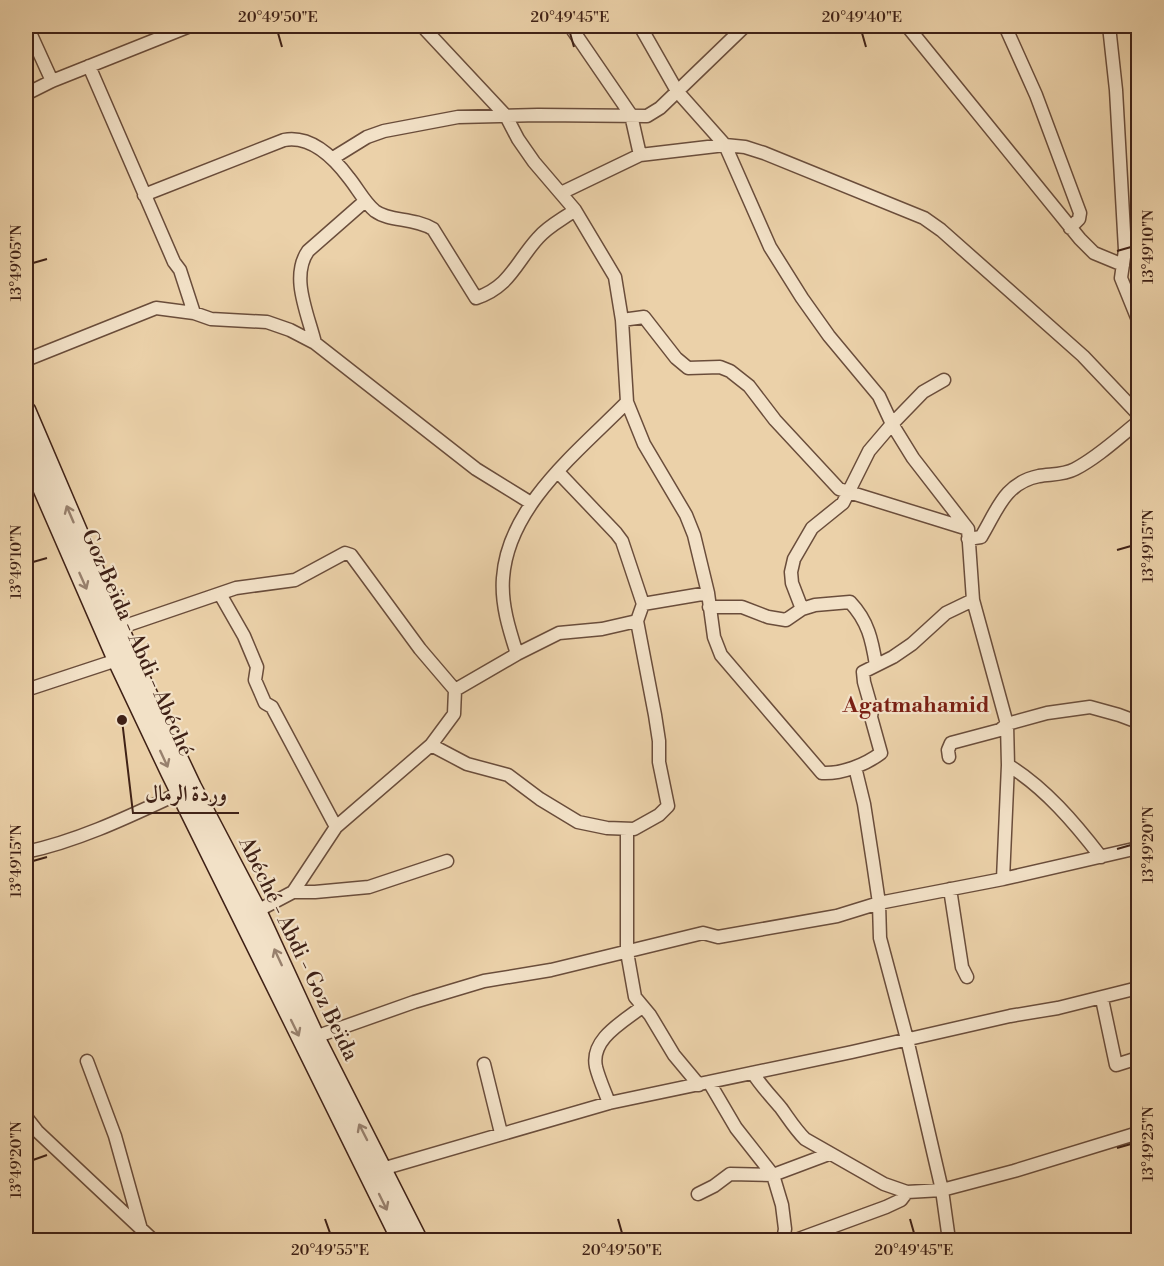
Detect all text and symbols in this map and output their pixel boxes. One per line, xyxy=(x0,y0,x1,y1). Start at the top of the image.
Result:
text: 20°49'50"E xyxy=(238,8,318,27)
text: 20°49'45"E xyxy=(531,8,609,27)
text: 20°49'40"E xyxy=(822,8,902,27)
text: 13°49'10"N xyxy=(1139,210,1158,284)
text: 13°49'05"N xyxy=(7,225,26,301)
one-way arrow xyxy=(64,506,75,524)
text: 13°49'15"N xyxy=(1139,509,1158,583)
text: 13°49'10"N xyxy=(7,525,26,599)
street label: Goz Beïda - Abdi - Abéché xyxy=(75,526,199,760)
one-way arrow xyxy=(78,572,89,590)
district label: Agatmahamid xyxy=(841,692,990,719)
one-way arrow xyxy=(158,749,170,767)
callout: وردة الرمال xyxy=(133,773,239,813)
text: وردة الرمال xyxy=(145,781,227,808)
text: 13°49'20"N xyxy=(1139,806,1158,884)
text: 13°49'15"N xyxy=(7,824,26,898)
street label: Abéché - Abdi - Goz Beïda xyxy=(232,832,364,1065)
one-way arrow xyxy=(272,948,283,966)
one-way arrow xyxy=(290,1019,302,1037)
text: 13°49'25"N xyxy=(1139,1106,1158,1182)
text: 13°49'20"N xyxy=(7,1121,26,1199)
one-way arrow xyxy=(357,1124,369,1141)
one-way arrow xyxy=(377,1193,389,1211)
text: 20°49'55"E xyxy=(291,1241,369,1260)
text: 20°49'50"E xyxy=(582,1241,662,1260)
text: 20°49'45"E xyxy=(875,1241,953,1260)

